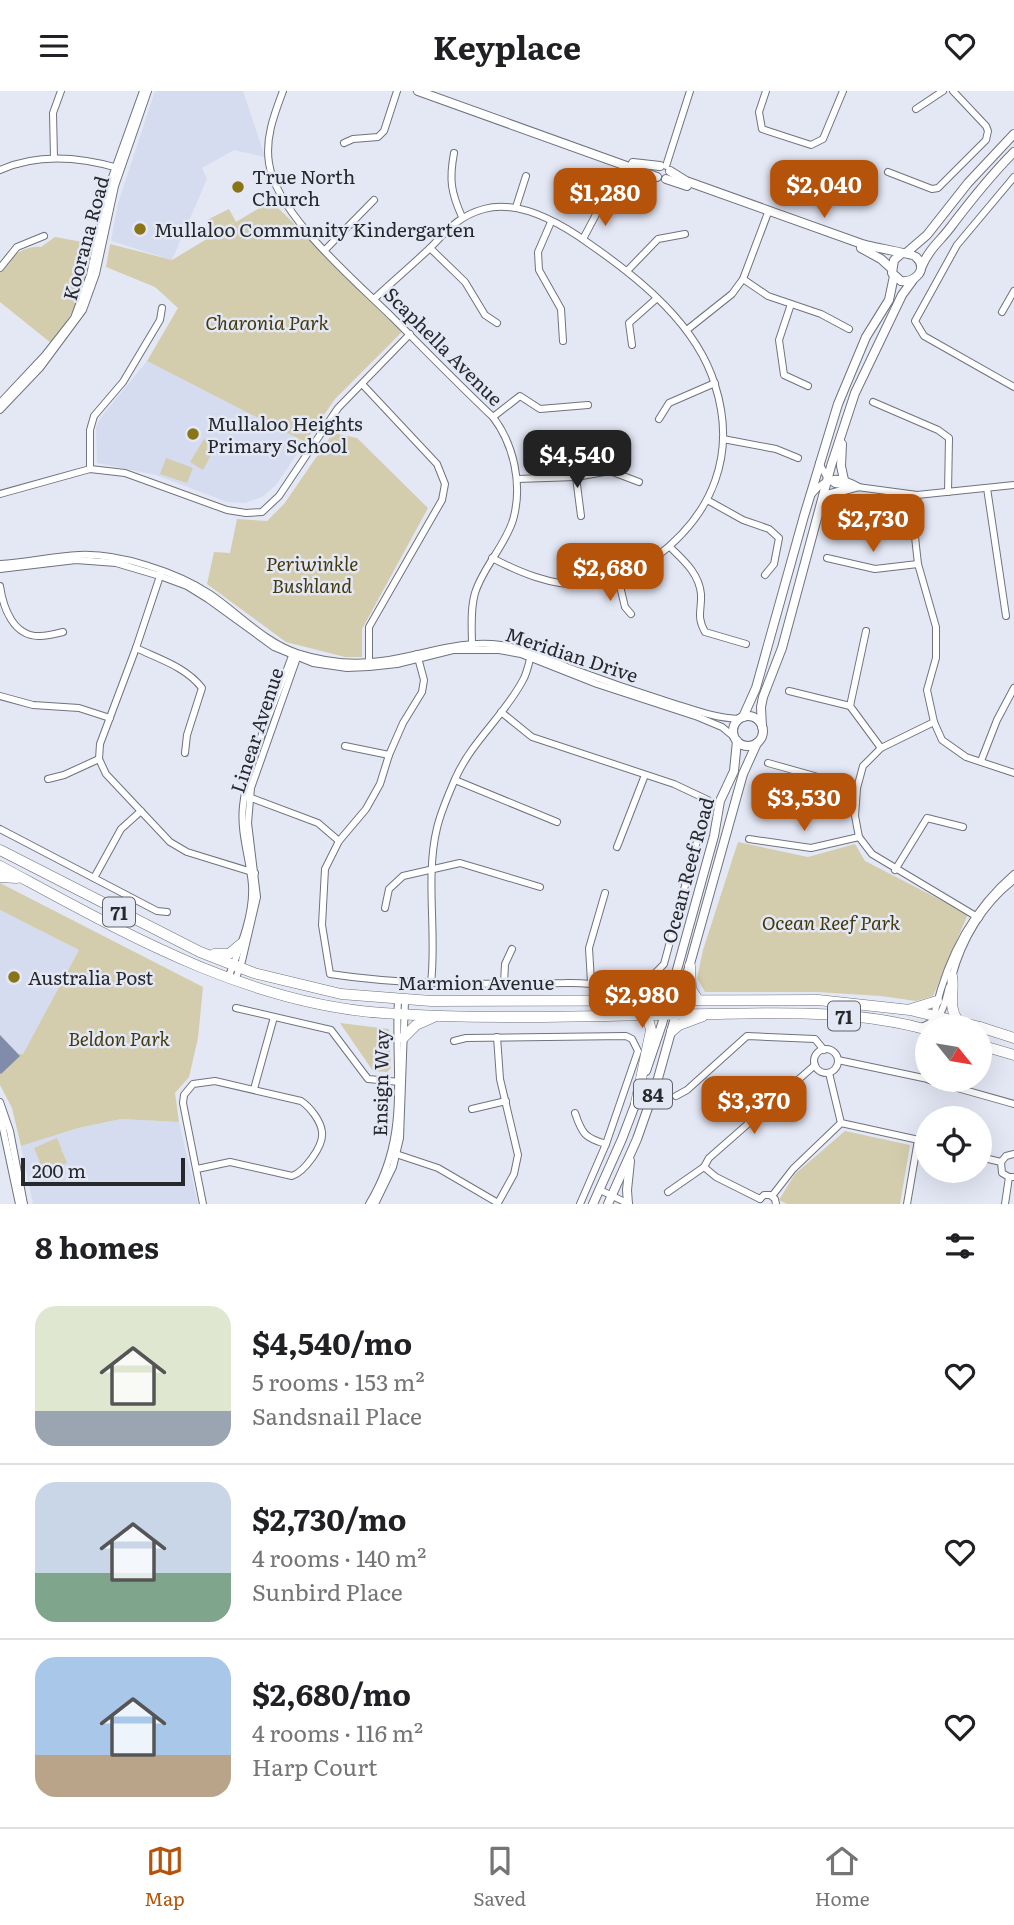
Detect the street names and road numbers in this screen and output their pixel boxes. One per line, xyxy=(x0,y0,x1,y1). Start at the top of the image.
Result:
street label: Koorana Road xyxy=(55,172,115,303)
street label: Scaphella Avenue xyxy=(378,280,510,412)
street label: Meridian Drive xyxy=(502,619,642,689)
street label: Linear Avenue xyxy=(223,664,289,796)
street label: Ocean Reef Road xyxy=(654,793,720,946)
road number: 71 xyxy=(103,897,135,927)
street label: Marmion Avenue xyxy=(398,968,554,996)
road number: 71 xyxy=(828,1001,860,1031)
street label: Ensign Way xyxy=(365,1029,395,1137)
road number: 84 xyxy=(634,1079,672,1109)

